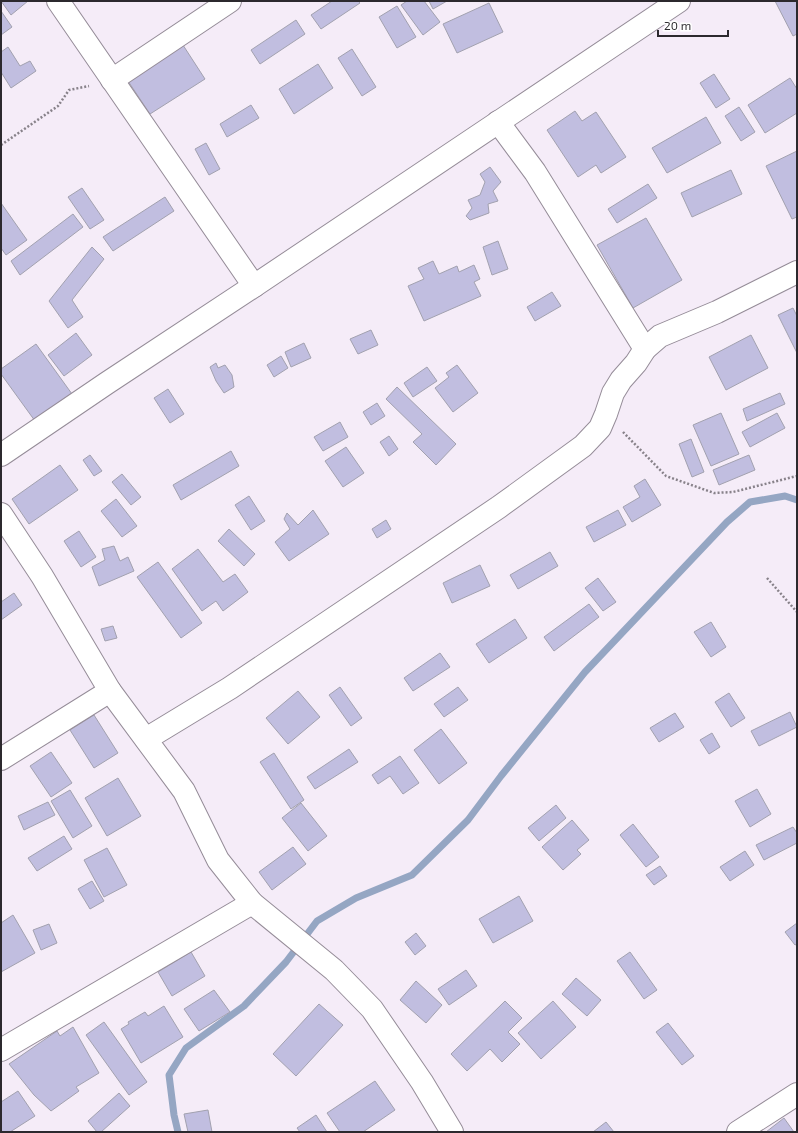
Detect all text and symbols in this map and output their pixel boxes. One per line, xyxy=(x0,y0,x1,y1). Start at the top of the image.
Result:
scale bar xyxy=(658,12,728,38)
text: 20 m xyxy=(664,18,691,32)

